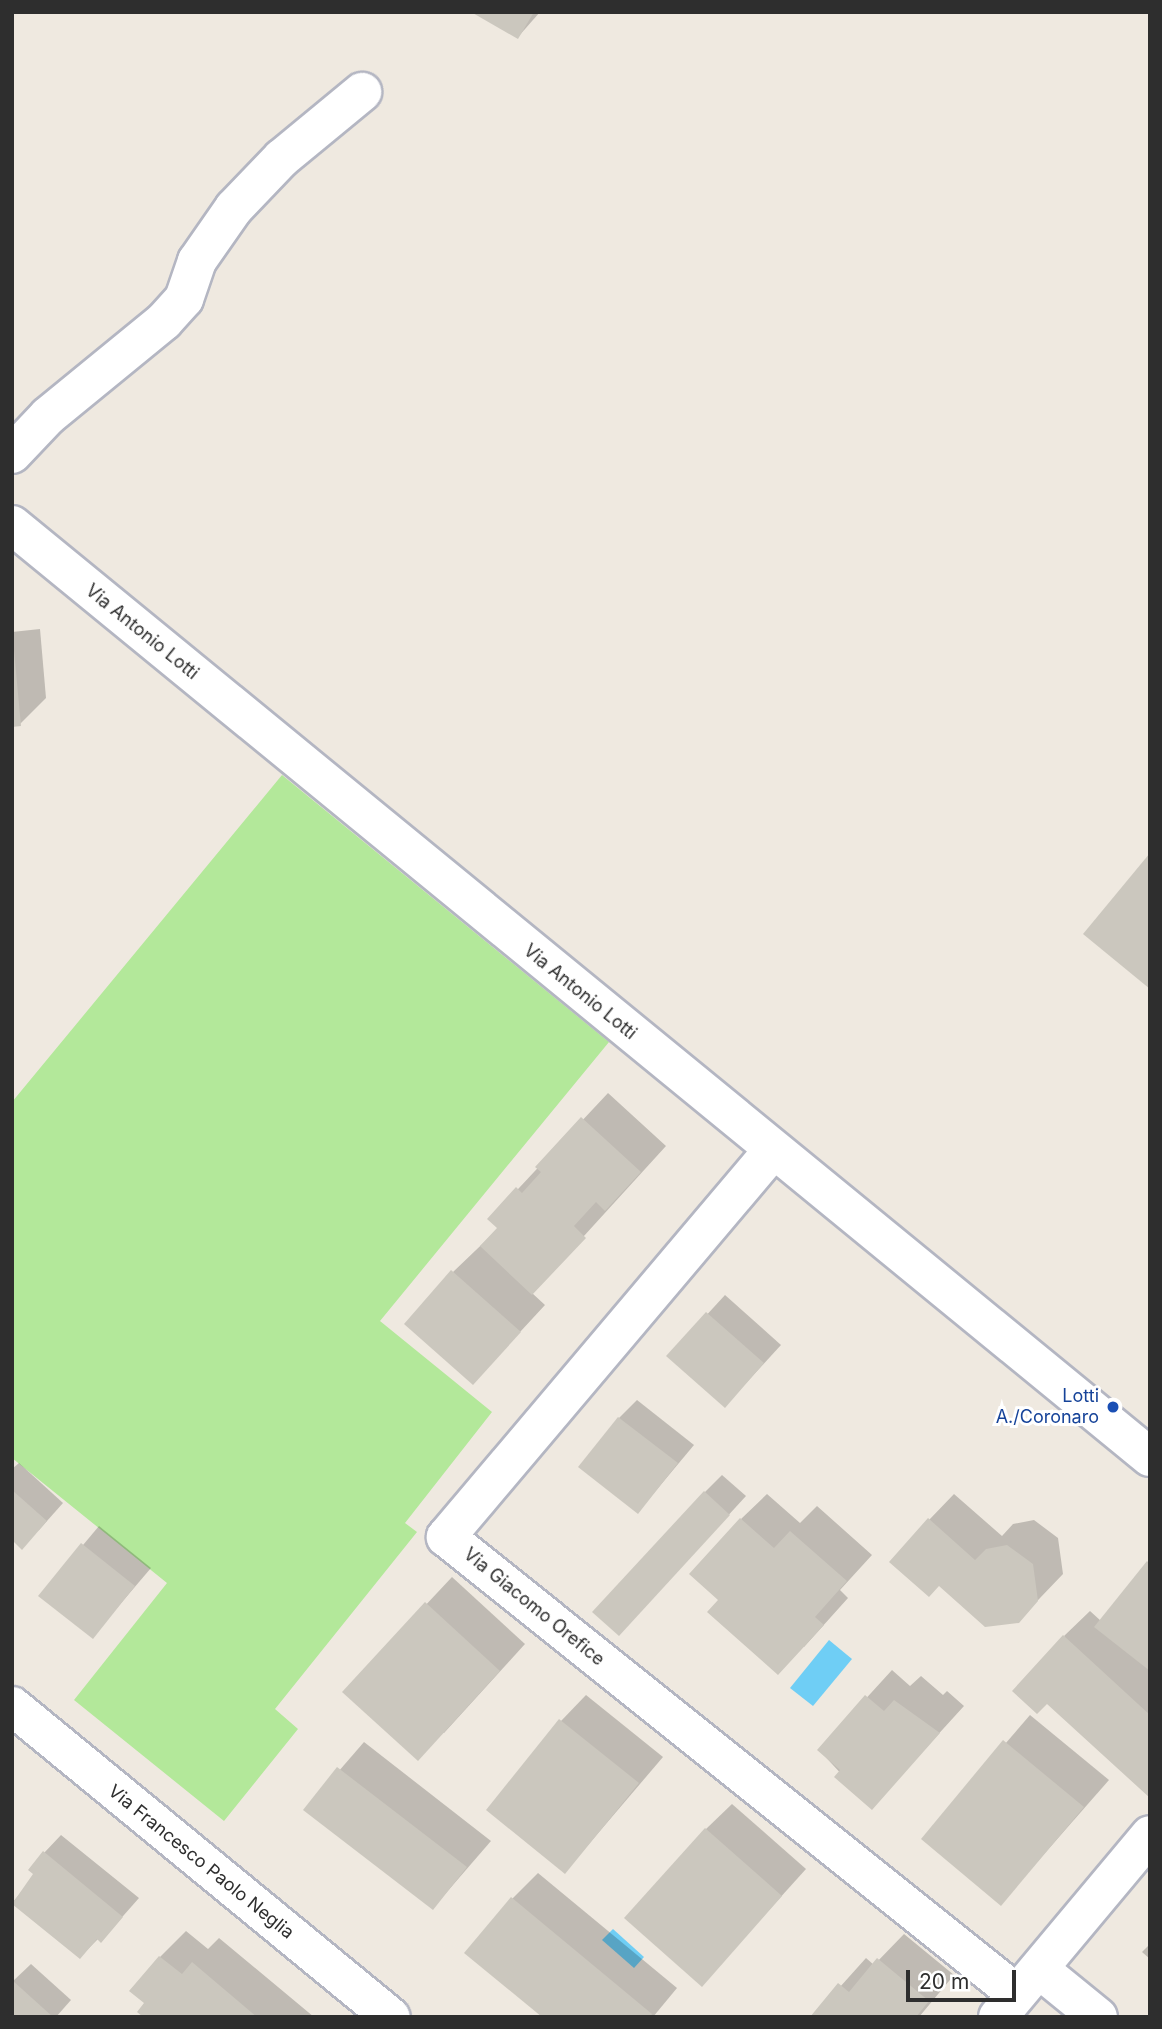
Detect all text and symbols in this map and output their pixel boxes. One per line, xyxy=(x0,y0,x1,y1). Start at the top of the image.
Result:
street label: Via Antonio Lotti xyxy=(81,580,203,684)
street label: Via Antonio Lotti xyxy=(519,940,641,1044)
place label: Lotti A./Coronaro xyxy=(996,1386,1099,1428)
marker: Lotti A./Coronaro xyxy=(1105,1399,1121,1415)
street label: Via Giacomo Orefice xyxy=(459,1544,609,1670)
street label: Via Francesco Paolo Neglia xyxy=(104,1780,298,1944)
scale bar xyxy=(910,1955,1020,1999)
text: 20 m xyxy=(919,1969,969,1994)

